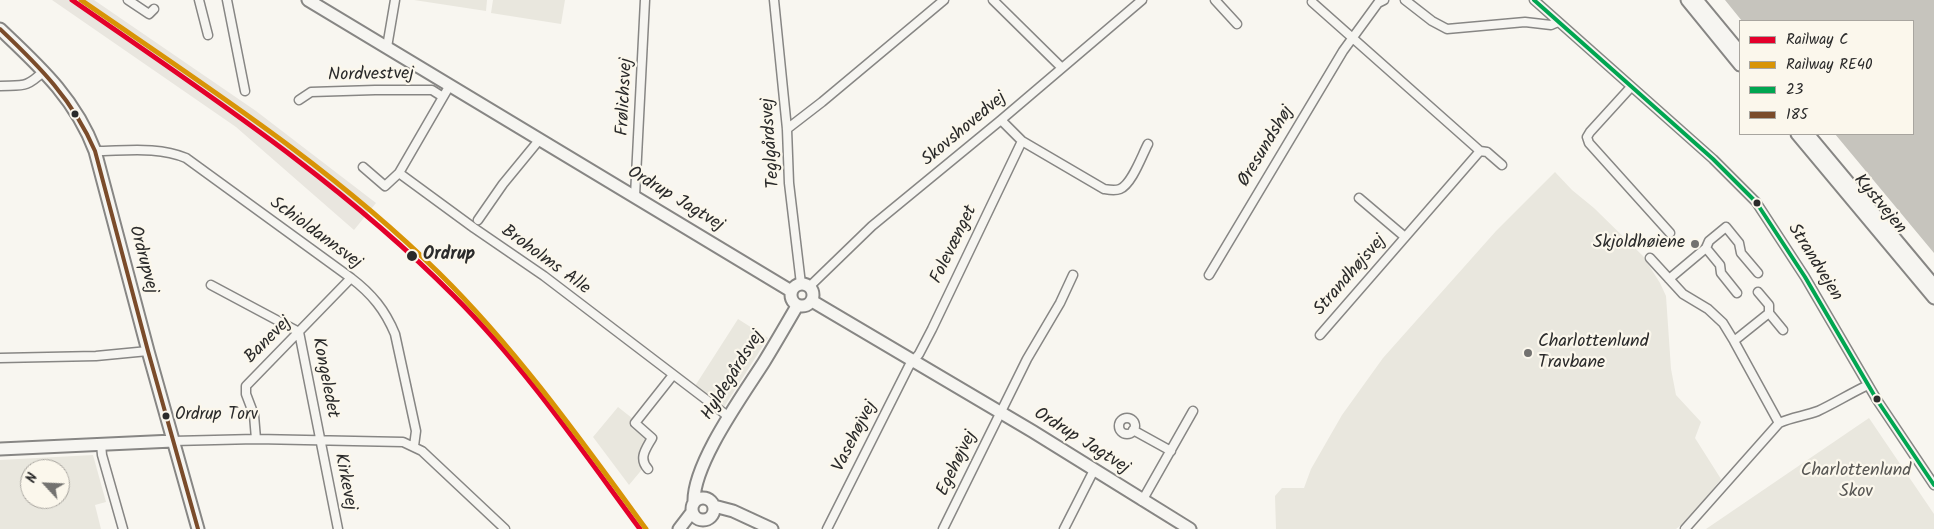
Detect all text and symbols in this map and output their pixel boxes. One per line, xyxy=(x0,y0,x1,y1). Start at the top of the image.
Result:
legend xyxy=(1739,20,1914,135)
text: Railway C xyxy=(1786,28,1848,52)
text: Railway RE40 xyxy=(1786,53,1873,77)
street label: Frølichsvej xyxy=(613,58,639,136)
street label: Nordvestvej xyxy=(328,64,414,88)
text: 23 xyxy=(1786,78,1803,102)
street label: Skovshovedvej xyxy=(918,88,1012,172)
street label: Teglgårdsvej xyxy=(758,97,786,189)
street label: Øresundshøj xyxy=(1235,103,1299,191)
text: 185 xyxy=(1786,103,1808,127)
unlabelled marker xyxy=(70,109,80,119)
street label: Ordrup Jagtvej xyxy=(623,163,727,237)
street label: Kystvejen xyxy=(1848,171,1910,239)
street label: Schioldannsvej xyxy=(265,193,365,275)
unlabelled marker xyxy=(1752,198,1762,208)
street label: Folevænget xyxy=(927,202,983,288)
street label: Strandvejen xyxy=(1782,220,1846,306)
street label: Broholms Alle xyxy=(496,221,594,301)
street label: Ordrupvej xyxy=(123,224,161,296)
street label: Strandhøjsvej xyxy=(1310,231,1392,321)
place label: Skjoldhøiene xyxy=(1593,233,1685,255)
marker: Skjoldhøiene xyxy=(1689,238,1701,250)
place label: Ordrup xyxy=(423,245,475,267)
marker: Ordrup xyxy=(405,249,419,263)
street label: Banevej xyxy=(241,313,297,369)
street label: Hyldegårdsvej xyxy=(698,327,770,425)
place label: Charlottenlund Travbane xyxy=(1538,332,1649,374)
street label: Kongeledet xyxy=(306,336,342,420)
marker: Charlottenlund Travbane xyxy=(1522,347,1534,359)
unlabelled marker xyxy=(1872,394,1882,404)
street label: Vasehøjvej xyxy=(829,398,883,476)
street label: Ordrup Jagtvej xyxy=(1029,404,1133,480)
place label: Ordrup Torv xyxy=(175,406,258,426)
marker: Ordrup Torv xyxy=(161,411,171,421)
street label: Egehøjvej xyxy=(933,428,983,500)
street label: Kirkevej xyxy=(328,452,360,512)
north arrow xyxy=(20,459,70,509)
park label: Charlottenlund Skov xyxy=(1801,461,1911,504)
text: N xyxy=(20,469,44,487)

